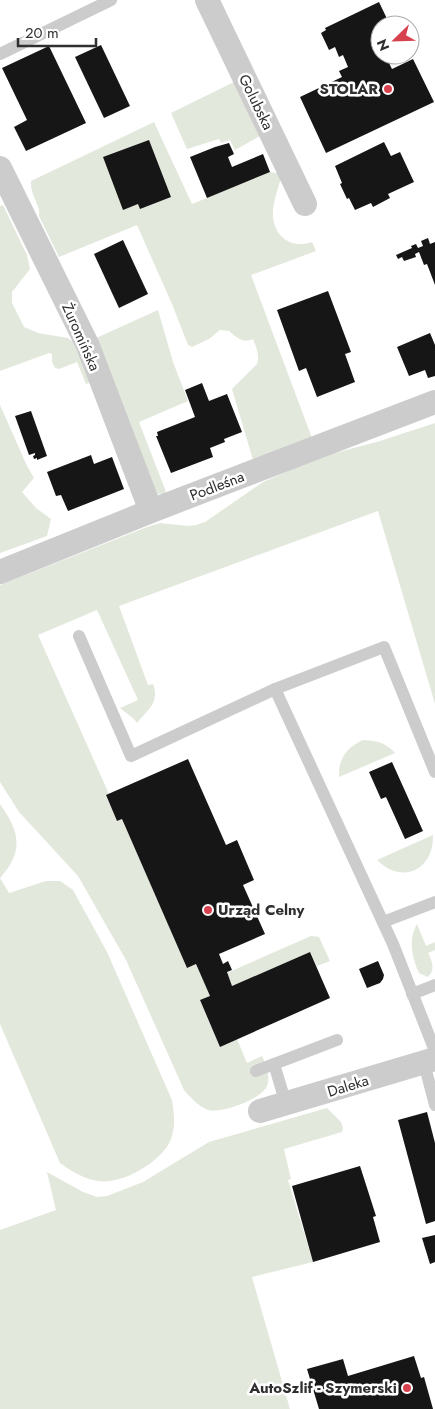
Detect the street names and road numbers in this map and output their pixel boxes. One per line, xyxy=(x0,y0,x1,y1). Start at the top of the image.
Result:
street label: Golubska xyxy=(233,70,279,134)
street label: Żuromińska xyxy=(56,299,106,375)
street label: Podleśna xyxy=(187,466,247,506)
street label: Daleka xyxy=(325,1069,371,1103)

